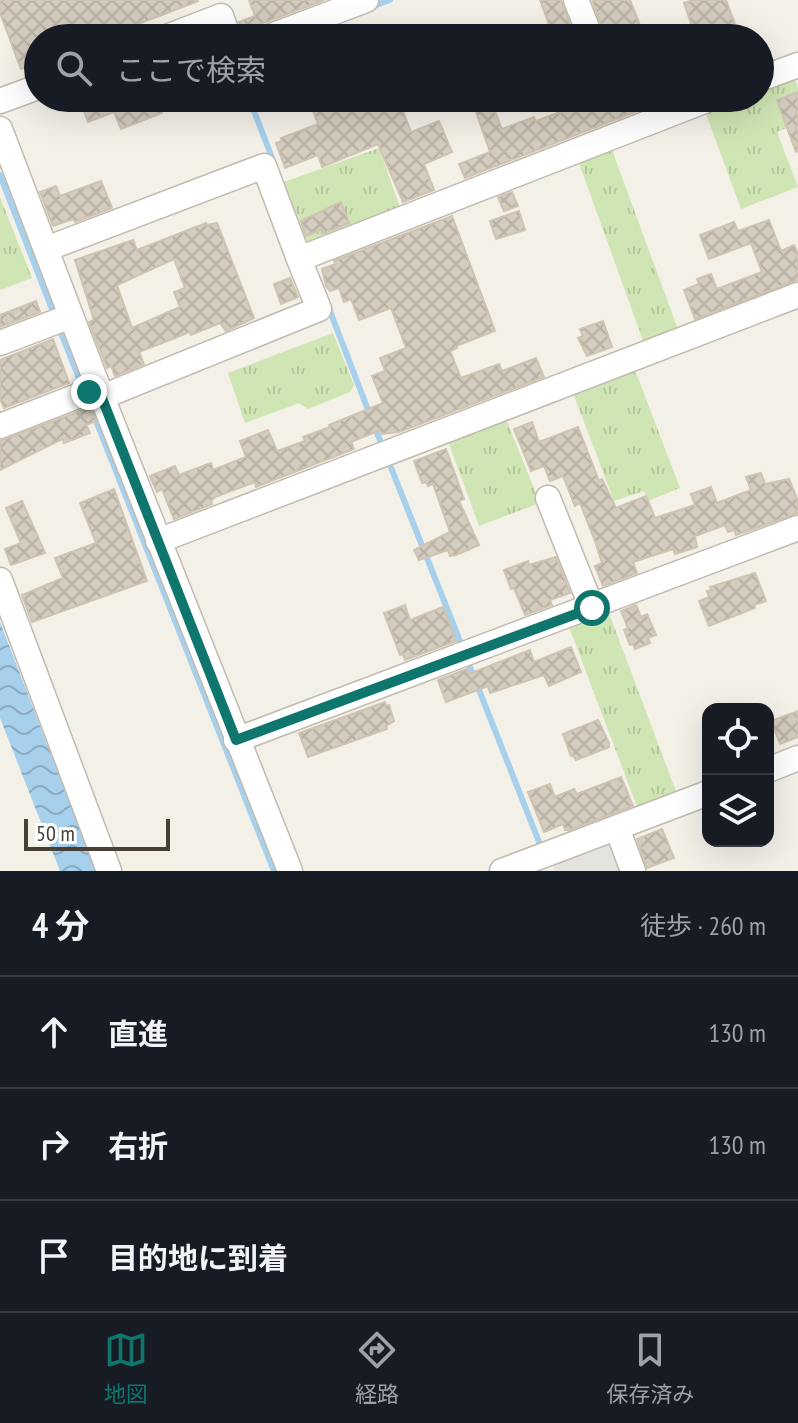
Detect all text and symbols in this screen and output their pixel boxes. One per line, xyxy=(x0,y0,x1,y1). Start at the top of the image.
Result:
search box xyxy=(24,24,774,112)
icon: search xyxy=(52,46,96,90)
text: ここで検索 xyxy=(116,50,266,89)
route end xyxy=(71,374,107,410)
route start xyxy=(574,590,610,626)
map controls xyxy=(702,703,774,847)
button: locate xyxy=(702,703,774,775)
button: layers xyxy=(702,775,774,847)
scale bar xyxy=(24,815,170,851)
text: 50 m xyxy=(36,819,75,847)
text: 4 分 xyxy=(32,903,89,947)
text: 徒歩 · 260 m xyxy=(640,909,766,942)
icon: ahead xyxy=(32,1010,76,1054)
text: 直進 xyxy=(108,1014,168,1053)
text: 130 m xyxy=(708,1016,766,1049)
icon: right xyxy=(32,1122,76,1166)
text: 右折 xyxy=(108,1126,168,1165)
text: 130 m xyxy=(708,1128,766,1161)
icon: arrive xyxy=(32,1234,76,1278)
text: 目的地に到着 xyxy=(108,1238,288,1277)
tab: 地図 xyxy=(104,1328,148,1408)
tab: 経路 xyxy=(355,1328,399,1408)
tab: 保存済み xyxy=(606,1328,694,1408)

